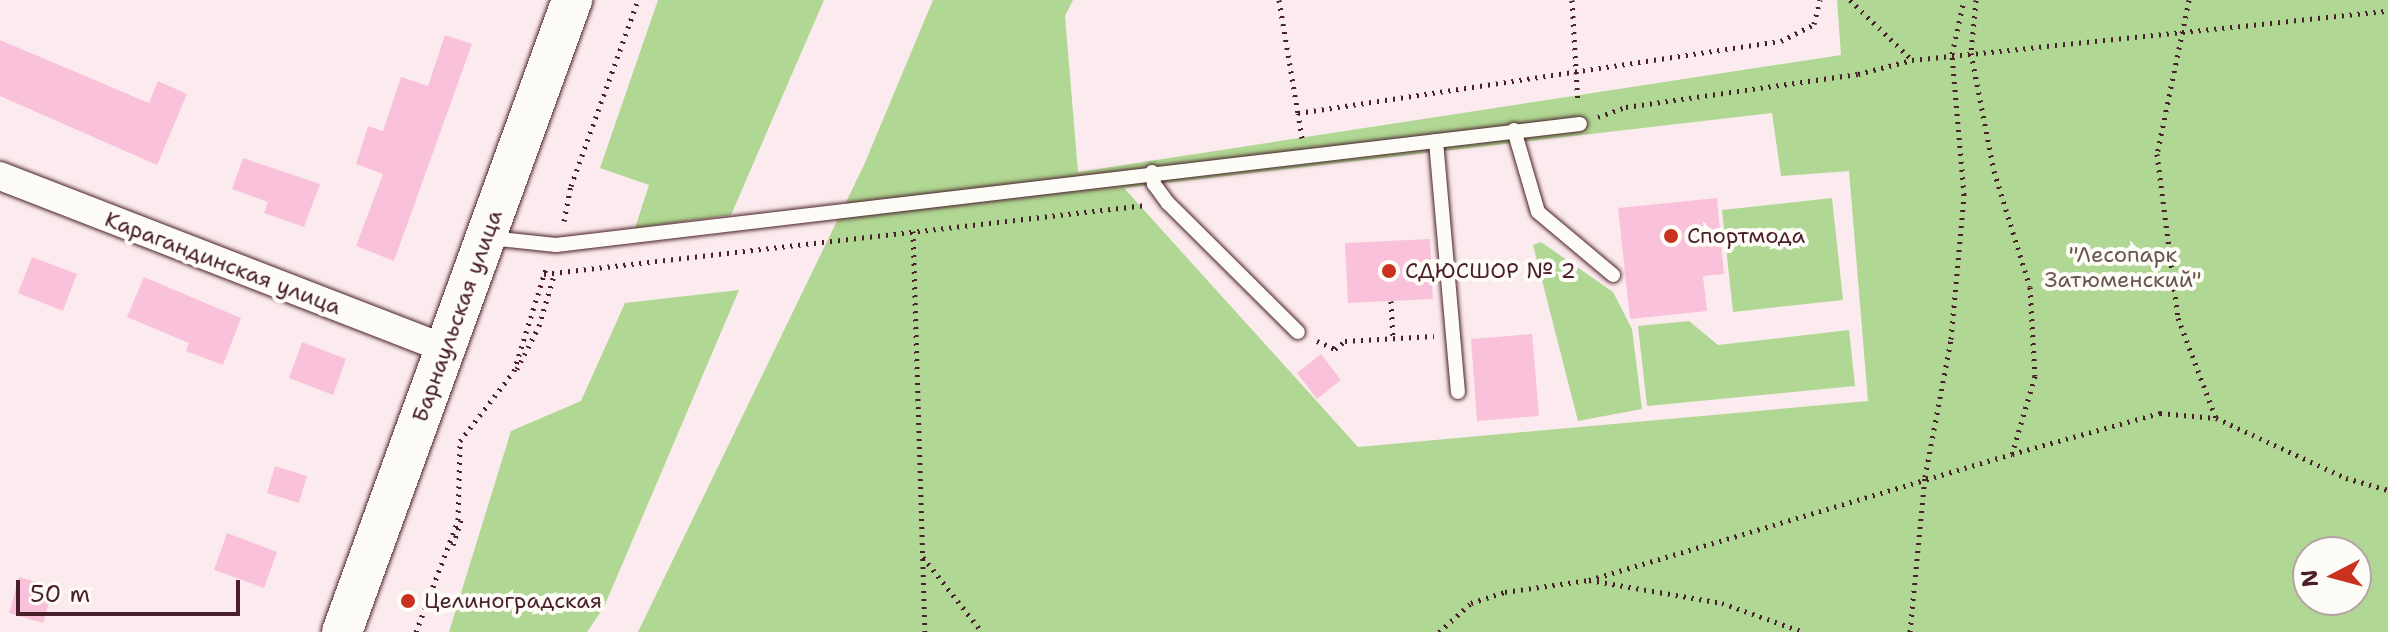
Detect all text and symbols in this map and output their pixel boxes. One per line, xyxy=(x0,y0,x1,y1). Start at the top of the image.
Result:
street label: Карагандинская улица xyxy=(101,206,345,320)
street label: Барнаульская улица xyxy=(406,206,508,426)
place label: Спортмода xyxy=(1687,223,1805,249)
marker: Спортмода xyxy=(1662,227,1680,245)
park label: "Лесопарк Затюменский" xyxy=(2044,241,2202,292)
place label: СДЮСШОР № 2 xyxy=(1405,258,1576,284)
marker: СДЮСШОР № 2 xyxy=(1380,262,1398,280)
north arrow xyxy=(2292,536,2372,616)
scale bar xyxy=(20,564,244,614)
text: N xyxy=(2294,568,2325,589)
text: 50 m xyxy=(30,578,90,610)
place label: Целиноградская xyxy=(424,588,602,614)
marker: Целиноградская xyxy=(399,592,417,610)

